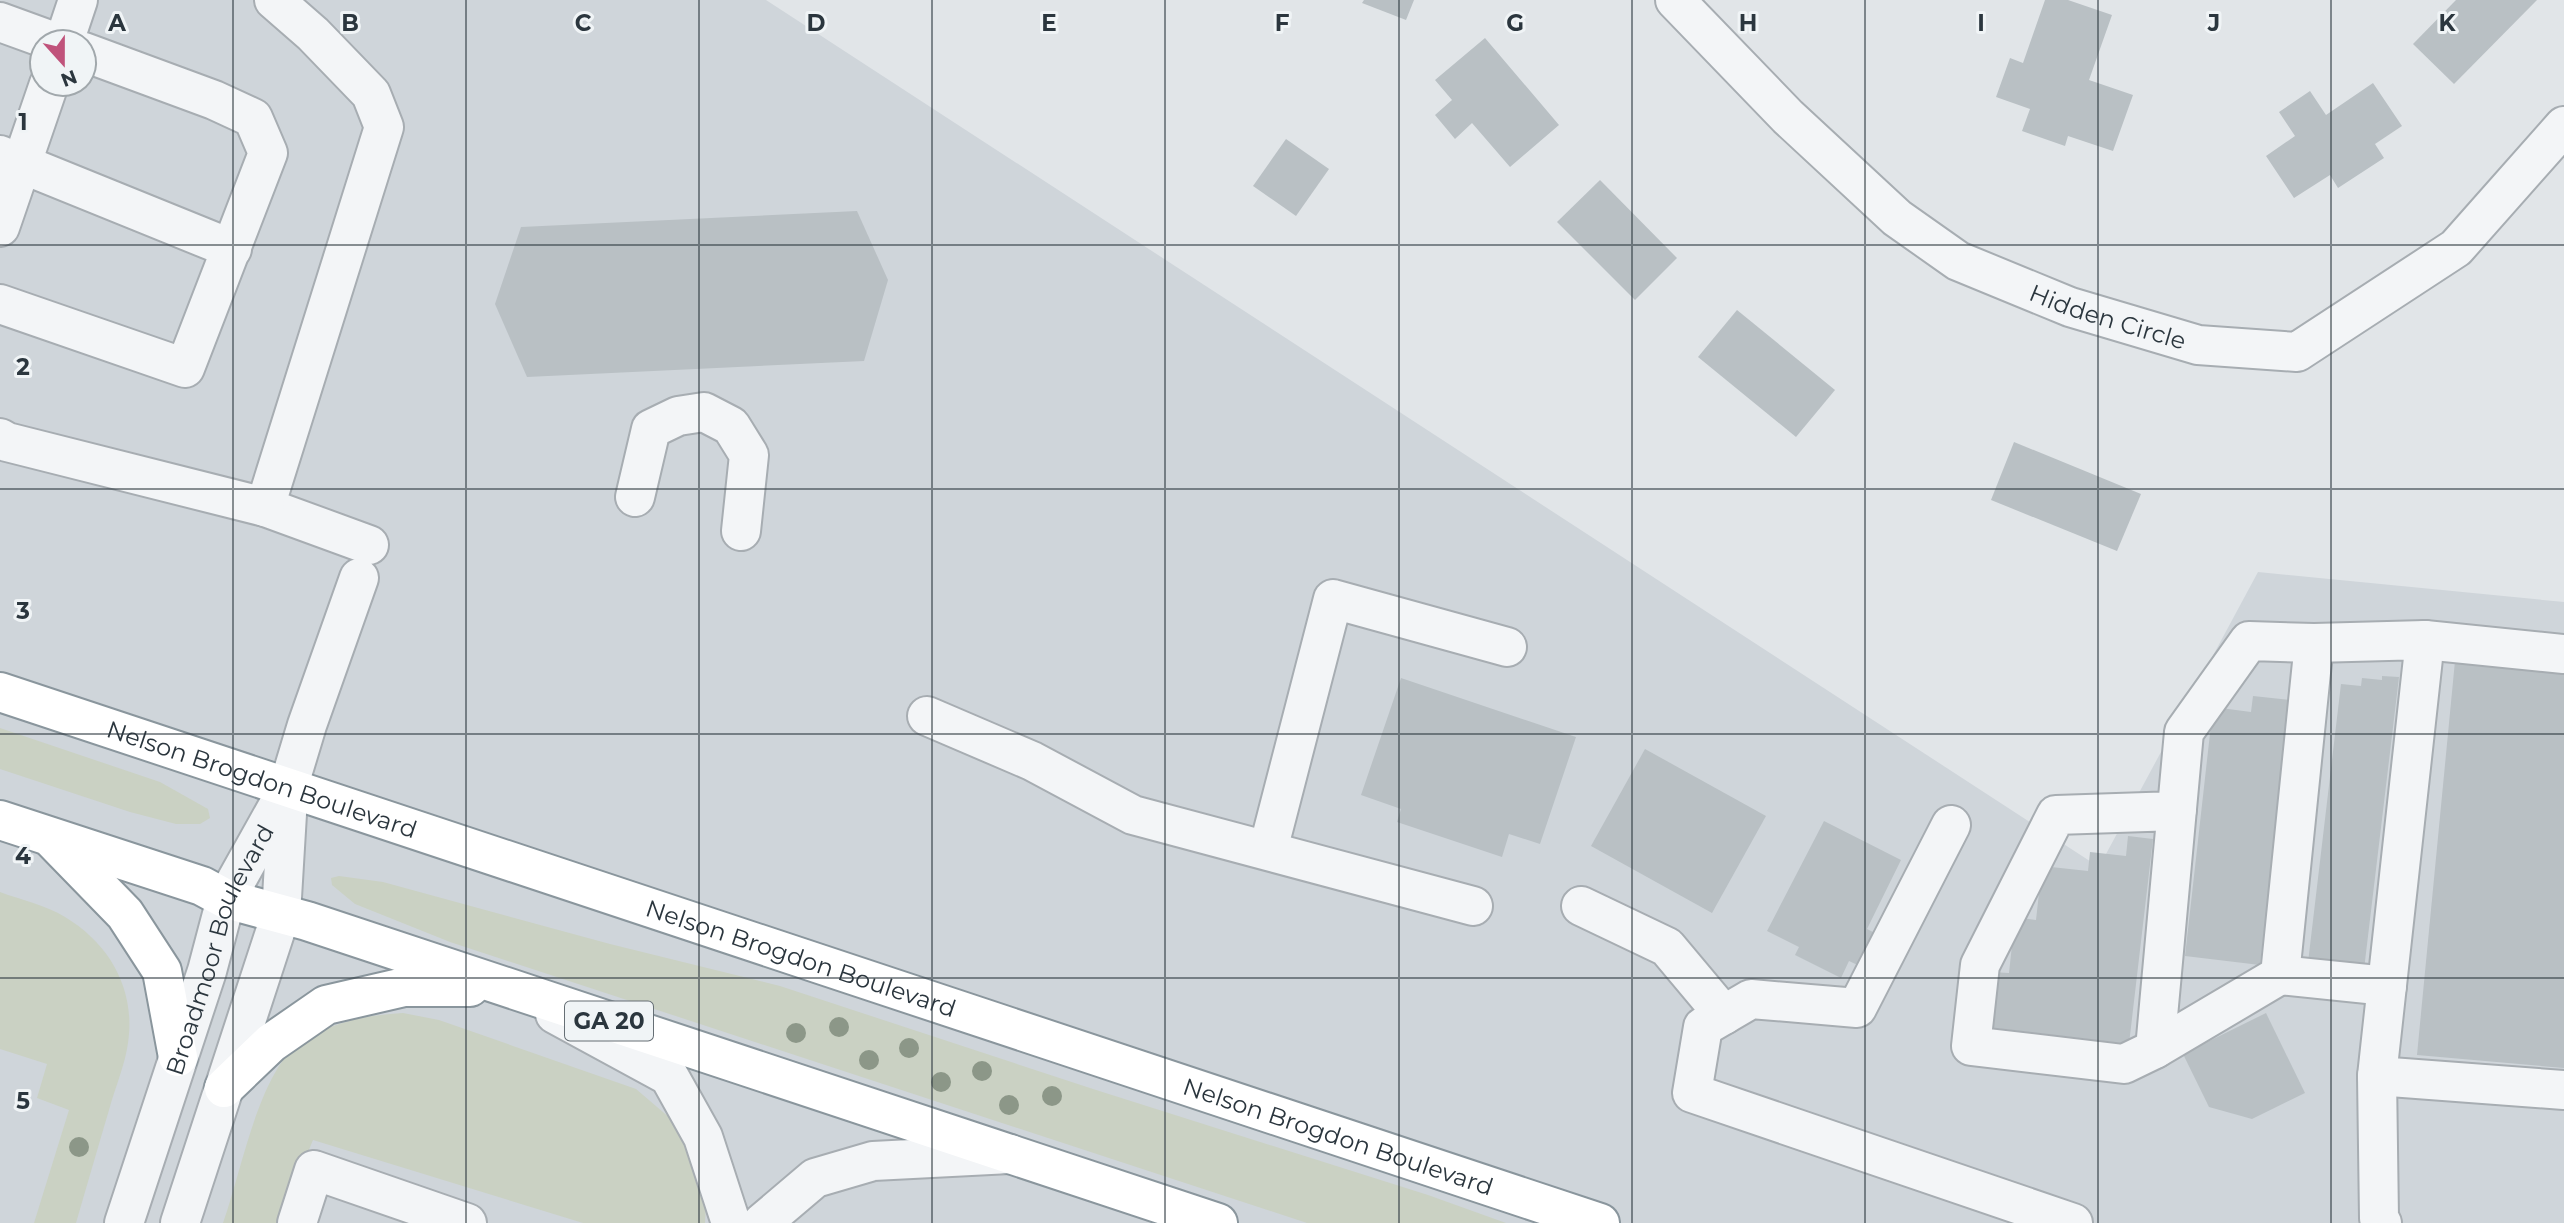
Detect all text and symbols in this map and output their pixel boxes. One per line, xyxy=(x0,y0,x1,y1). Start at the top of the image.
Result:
text: A xyxy=(107,9,126,37)
text: B xyxy=(341,9,359,37)
text: C xyxy=(575,9,592,37)
text: D xyxy=(807,9,826,37)
text: E xyxy=(1041,9,1057,37)
text: F xyxy=(1275,9,1290,37)
text: G xyxy=(1506,9,1524,37)
text: H xyxy=(1739,9,1757,37)
text: I xyxy=(1977,9,1985,37)
text: J xyxy=(2207,9,2220,37)
text: K xyxy=(2438,9,2456,37)
north arrow xyxy=(28,28,98,98)
text: N xyxy=(58,65,80,92)
text: 1 xyxy=(18,108,28,136)
street label: Hidden Circle xyxy=(2025,278,2190,355)
text: 2 xyxy=(16,353,30,381)
text: 3 xyxy=(15,597,30,625)
street label: Nelson Brogdon Boulevard xyxy=(103,714,421,844)
street label: Broadmoor Boulevard xyxy=(159,819,279,1079)
text: 4 xyxy=(15,842,31,870)
street label: Nelson Brogdon Boulevard xyxy=(642,893,960,1023)
road number: GA 20 xyxy=(565,1002,653,1040)
street label: Nelson Brogdon Boulevard xyxy=(1179,1071,1497,1201)
text: 5 xyxy=(16,1087,30,1115)

